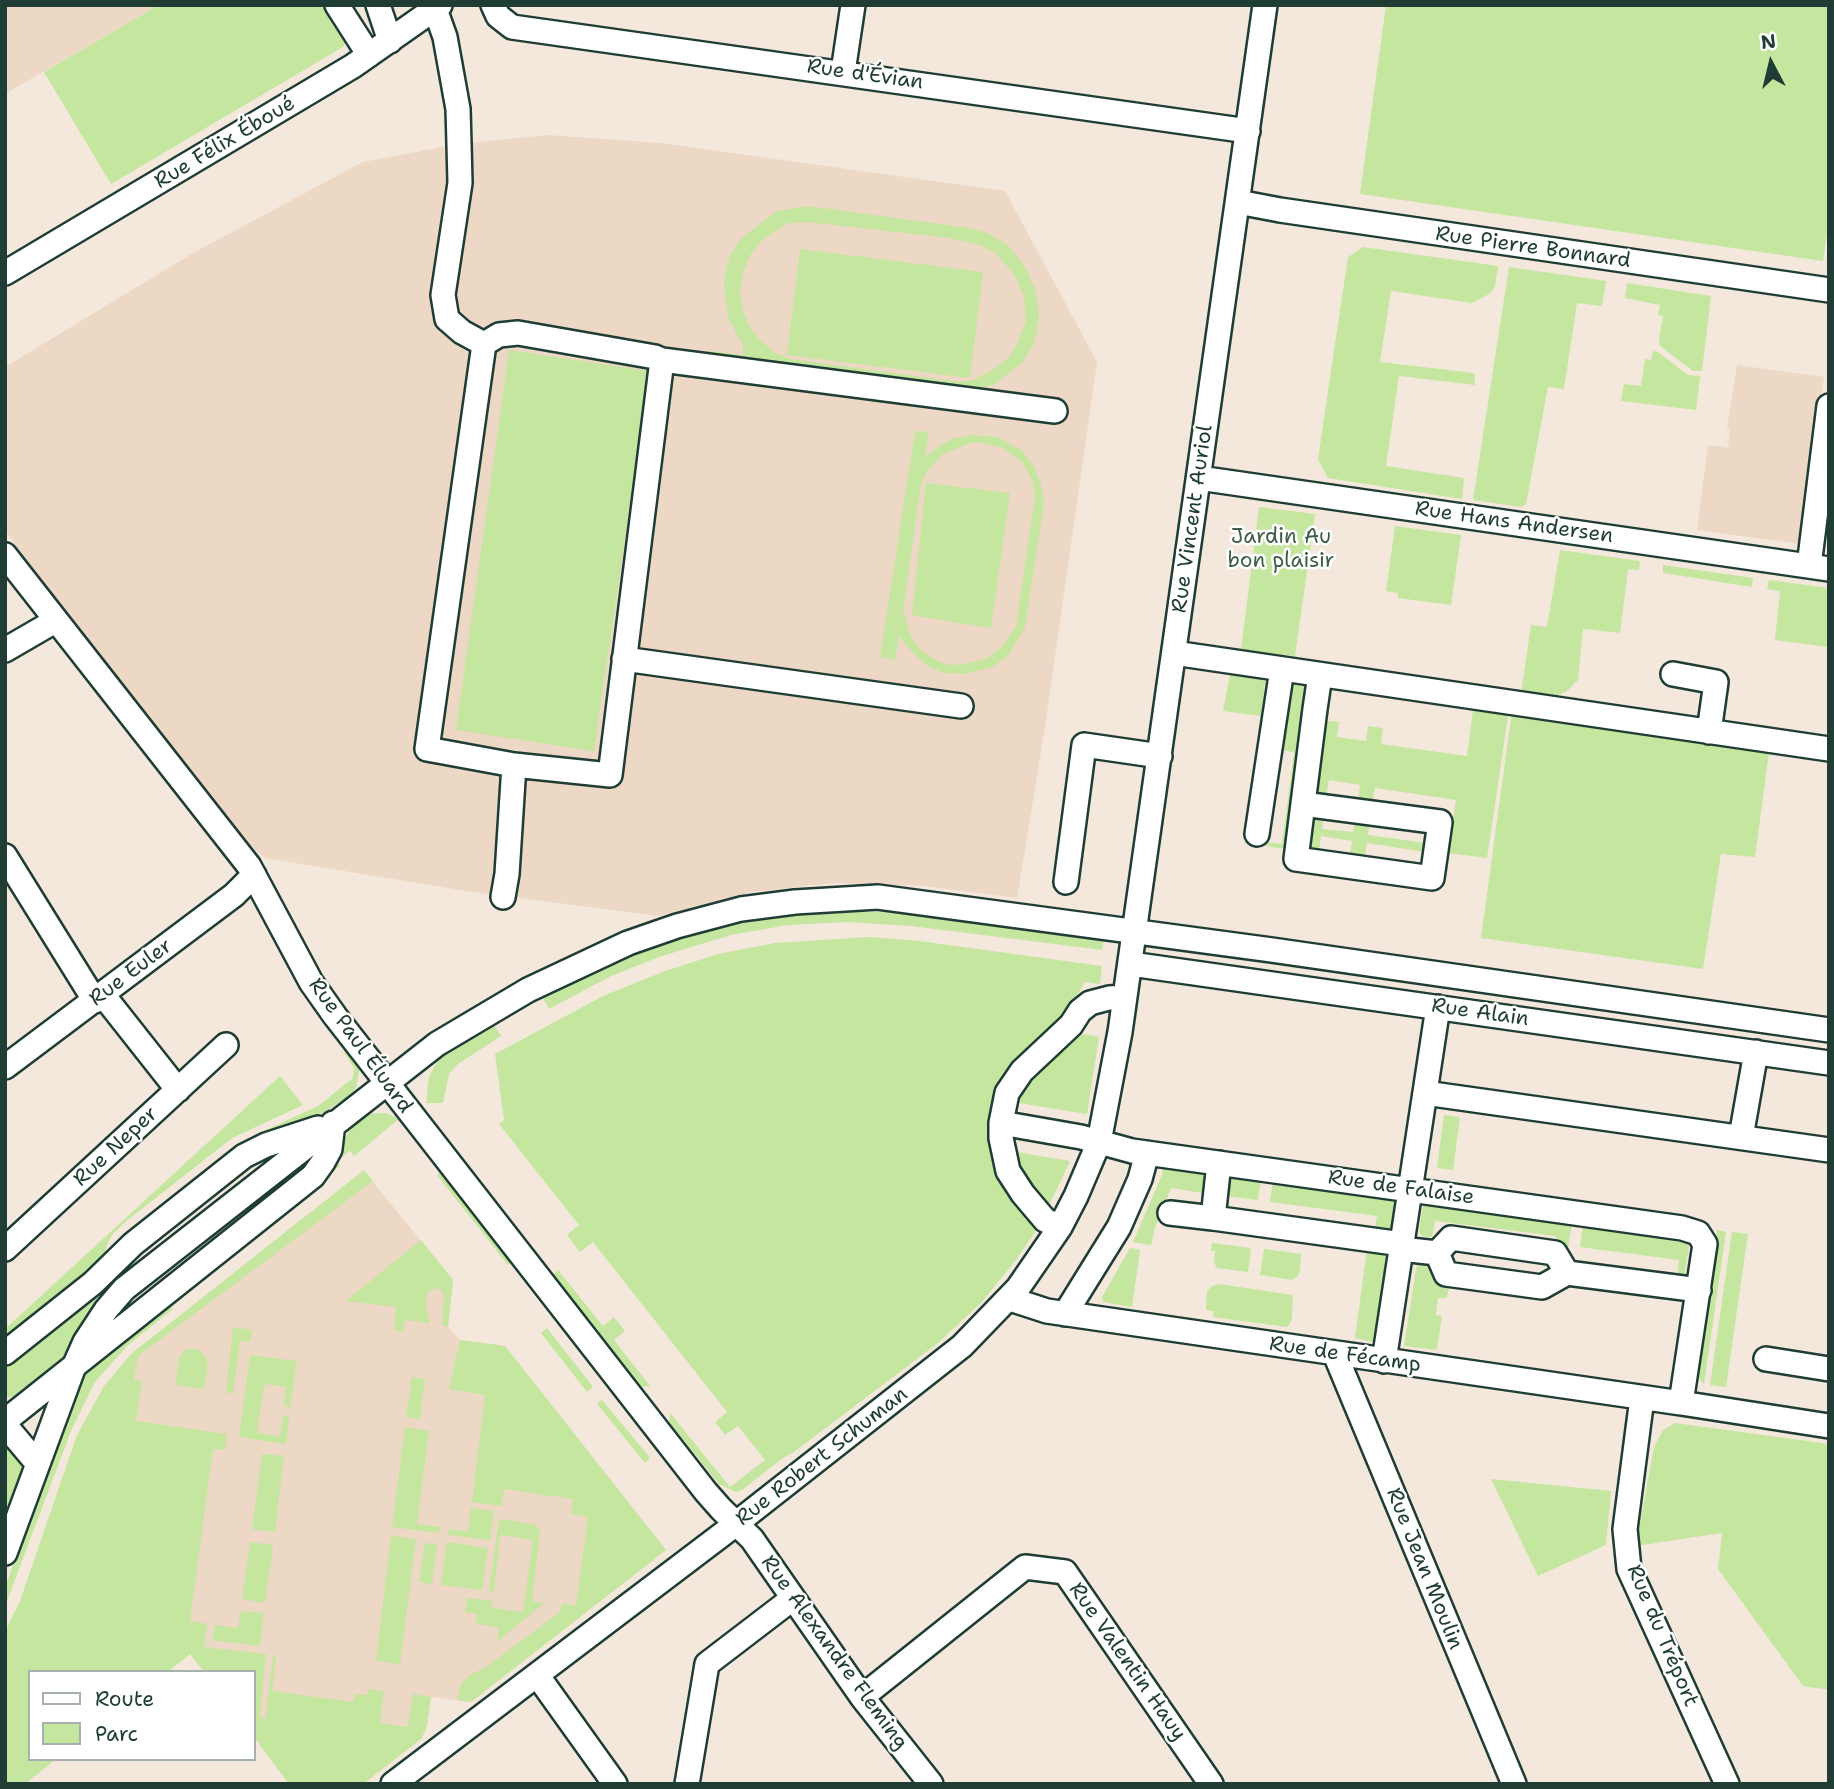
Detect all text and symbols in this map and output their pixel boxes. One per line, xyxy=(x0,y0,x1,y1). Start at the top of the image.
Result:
north arrow xyxy=(1736,28,1806,98)
text: N xyxy=(1759,28,1777,55)
street label: Rue d'Évian xyxy=(805,54,925,96)
street label: Rue Félix Éboué xyxy=(150,91,300,195)
street label: Rue Pierre Bonnard xyxy=(1434,222,1632,274)
street label: Rue Vincent Auriol xyxy=(1167,423,1219,615)
street label: Rue Hans Andersen xyxy=(1413,497,1615,549)
park label: Jardin Au bon plaisir xyxy=(1228,525,1334,575)
street label: Rue Euler xyxy=(85,934,177,1012)
street label: Rue Paul Éluard xyxy=(303,974,417,1118)
street label: Rue Alain xyxy=(1430,994,1530,1032)
street label: Rue Neper xyxy=(69,1102,163,1192)
street label: Rue de Falaise xyxy=(1326,1165,1476,1211)
street label: Rue de Fécamp xyxy=(1268,1332,1422,1378)
street label: Rue Robert Schuman xyxy=(731,1382,913,1532)
street label: Rue Jean Moulin xyxy=(1380,1485,1468,1653)
street label: Rue Alexandre Fleming xyxy=(755,1551,913,1755)
street label: Rue du Tréport xyxy=(1621,1561,1703,1711)
street label: Rue Valentin Hauy xyxy=(1063,1578,1191,1746)
legend xyxy=(28,1670,256,1761)
text: Route xyxy=(95,1685,154,1713)
text: Parc xyxy=(95,1720,138,1748)

